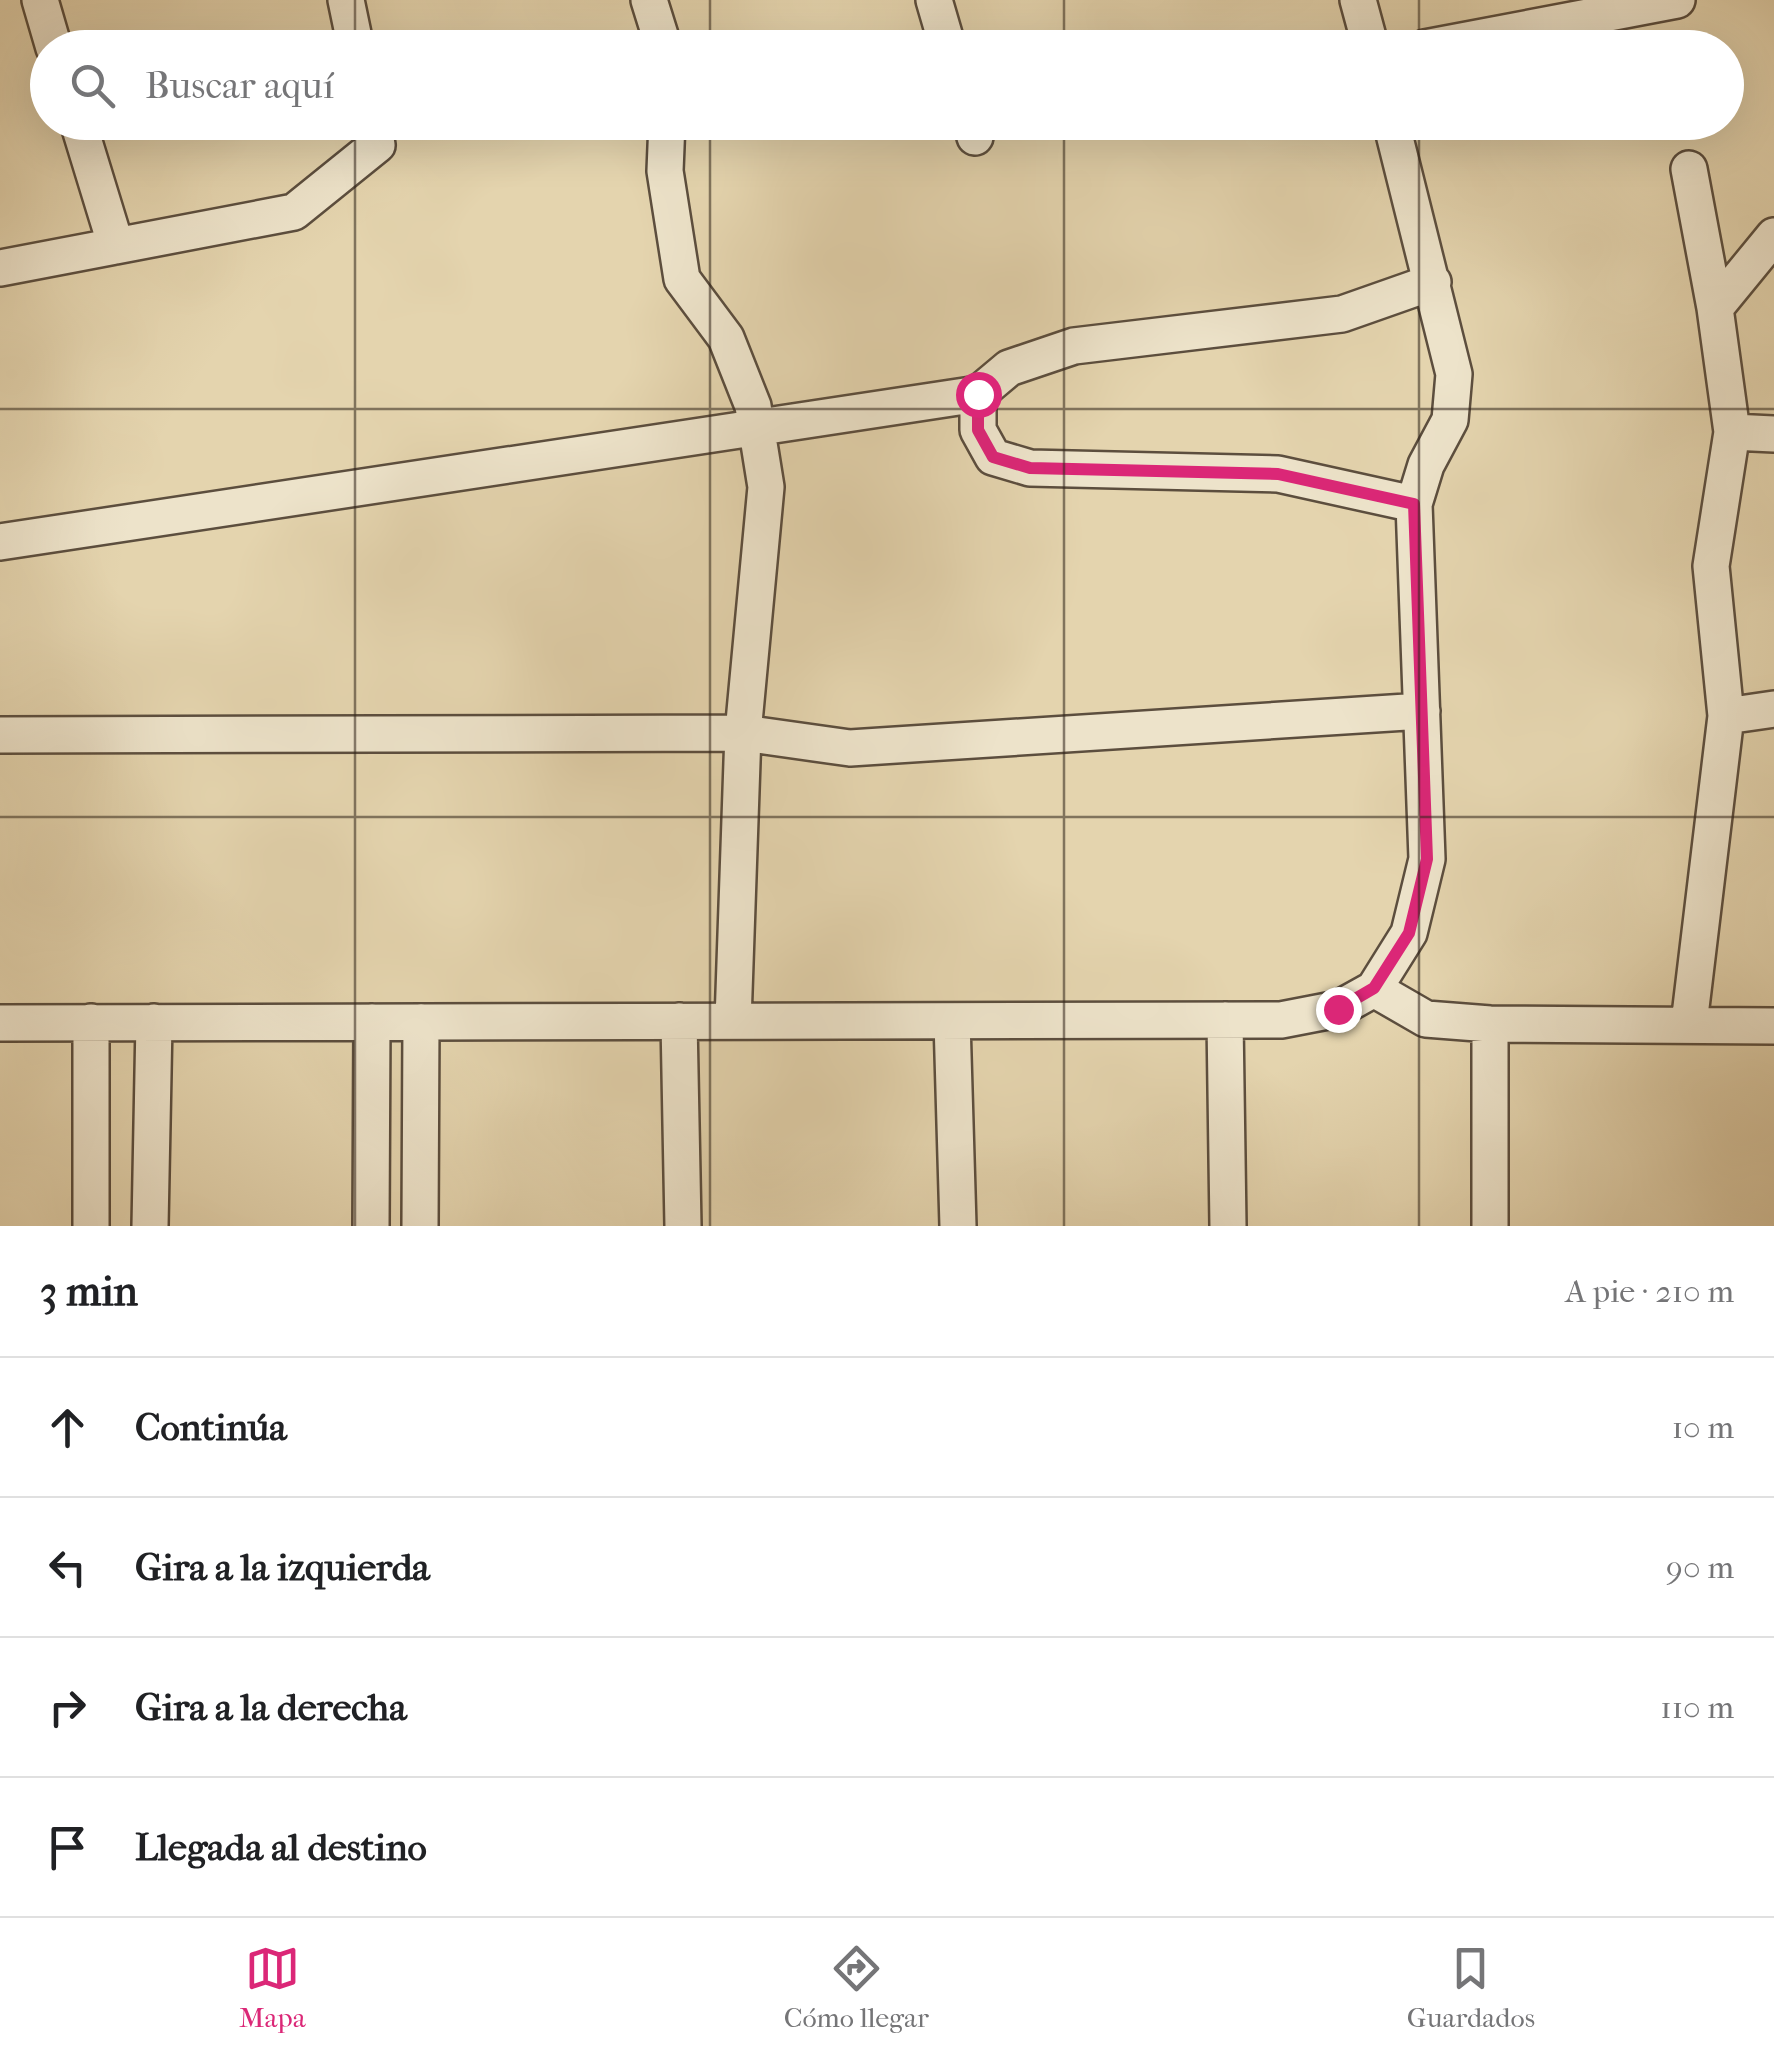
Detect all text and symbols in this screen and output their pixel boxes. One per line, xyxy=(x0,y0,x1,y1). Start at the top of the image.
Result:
search box xyxy=(30,30,1744,140)
icon: search xyxy=(65,58,120,113)
text: Buscar aquí xyxy=(145,63,334,108)
route start xyxy=(956,372,1002,418)
route end xyxy=(1316,987,1362,1033)
text: 3 min xyxy=(40,1267,138,1316)
text: A pie · 210 m xyxy=(1565,1273,1734,1310)
icon: ahead xyxy=(40,1400,95,1455)
text: Continúa xyxy=(135,1405,287,1450)
text: 10 m xyxy=(1672,1409,1734,1446)
icon: left xyxy=(40,1540,95,1595)
text: Gira a la izquierda xyxy=(135,1545,430,1590)
text: 90 m xyxy=(1666,1549,1734,1586)
icon: right xyxy=(40,1680,95,1735)
text: Gira a la derecha xyxy=(135,1685,407,1730)
text: 110 m xyxy=(1660,1689,1734,1726)
icon: arrive xyxy=(40,1820,95,1875)
text: Llegada al destino xyxy=(135,1825,427,1870)
tab: Mapa xyxy=(239,1941,306,2034)
tab: Cómo llegar xyxy=(784,1941,929,2034)
tab: Guardados xyxy=(1407,1941,1535,2034)

